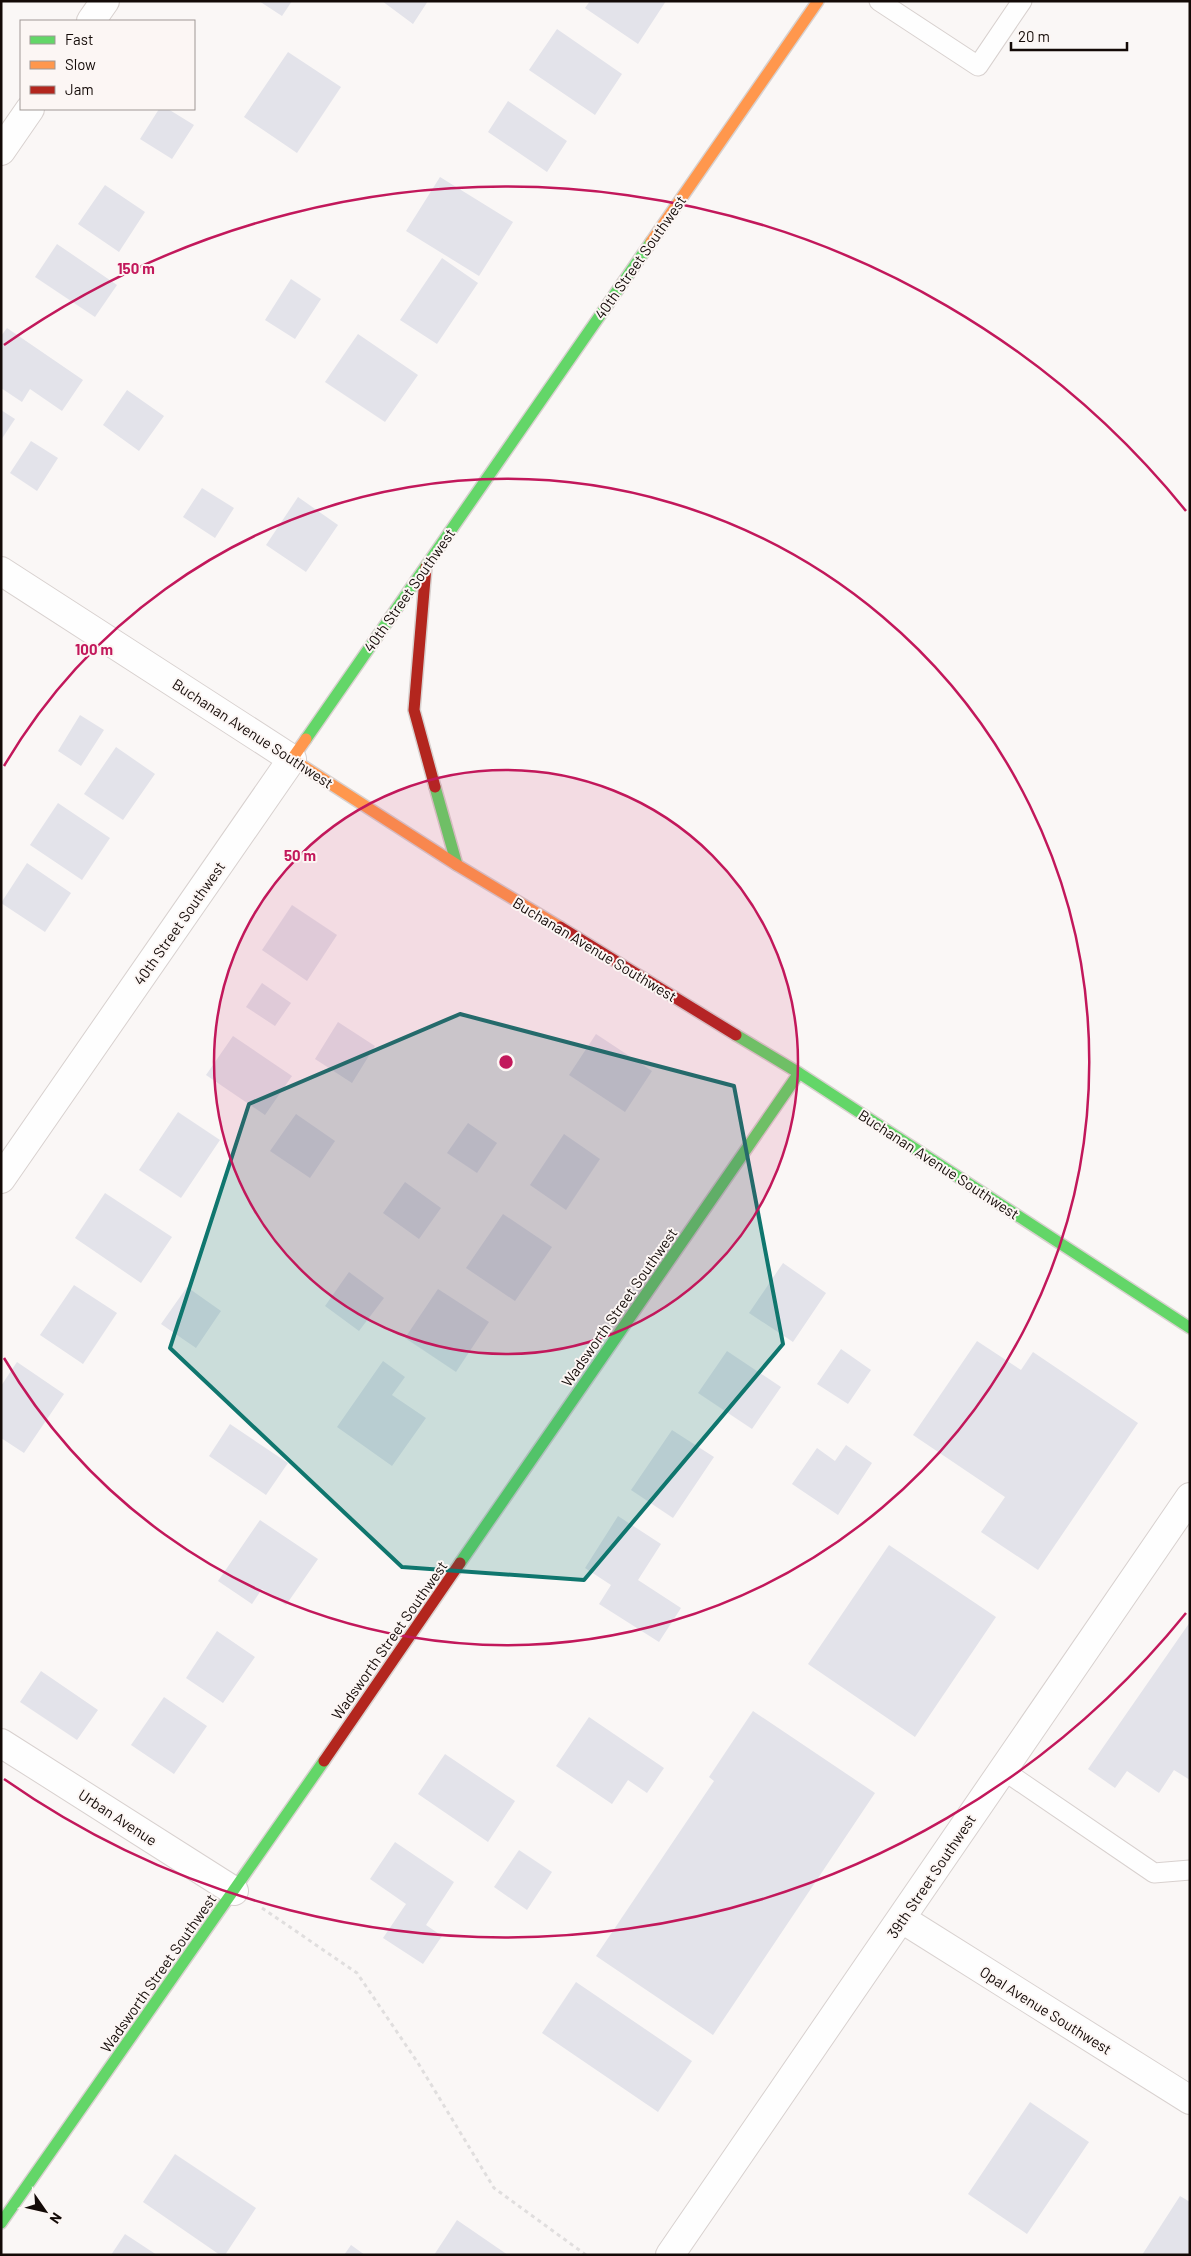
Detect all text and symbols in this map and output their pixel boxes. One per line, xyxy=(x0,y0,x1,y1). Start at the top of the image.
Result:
legend xyxy=(20,20,195,110)
scale bar xyxy=(1011,20,1127,52)
text: 20 m xyxy=(1018,27,1050,45)
text: Fast xyxy=(65,30,93,48)
text: Slow xyxy=(65,55,96,73)
text: Jam xyxy=(65,80,94,98)
street label: 40th Street Southwest xyxy=(591,192,689,322)
text: 150 m xyxy=(117,259,155,277)
street label: 40th Street Southwest xyxy=(360,525,458,655)
text: 100 m xyxy=(75,640,113,658)
street label: Buchanan Avenue Southwest xyxy=(169,674,337,792)
text: 50 m xyxy=(284,846,316,864)
street label: 40th Street Southwest xyxy=(130,858,228,988)
street label: Buchanan Avenue Southwest xyxy=(510,893,680,1005)
centre of rings xyxy=(497,1053,515,1071)
street label: Buchanan Avenue Southwest xyxy=(855,1105,1023,1223)
street label: Wadsworth Street Southwest xyxy=(557,1224,681,1390)
street label: Wadsworth Street Southwest xyxy=(327,1557,451,1723)
street label: Urban Avenue xyxy=(75,1785,161,1849)
street label: 39th Street Southwest xyxy=(883,1811,979,1941)
street label: Wadsworth Street Southwest xyxy=(96,1890,220,2056)
street label: Opal Avenue Southwest xyxy=(977,1962,1115,2058)
north arrow xyxy=(20,2186,70,2236)
text: N xyxy=(47,2210,66,2227)

